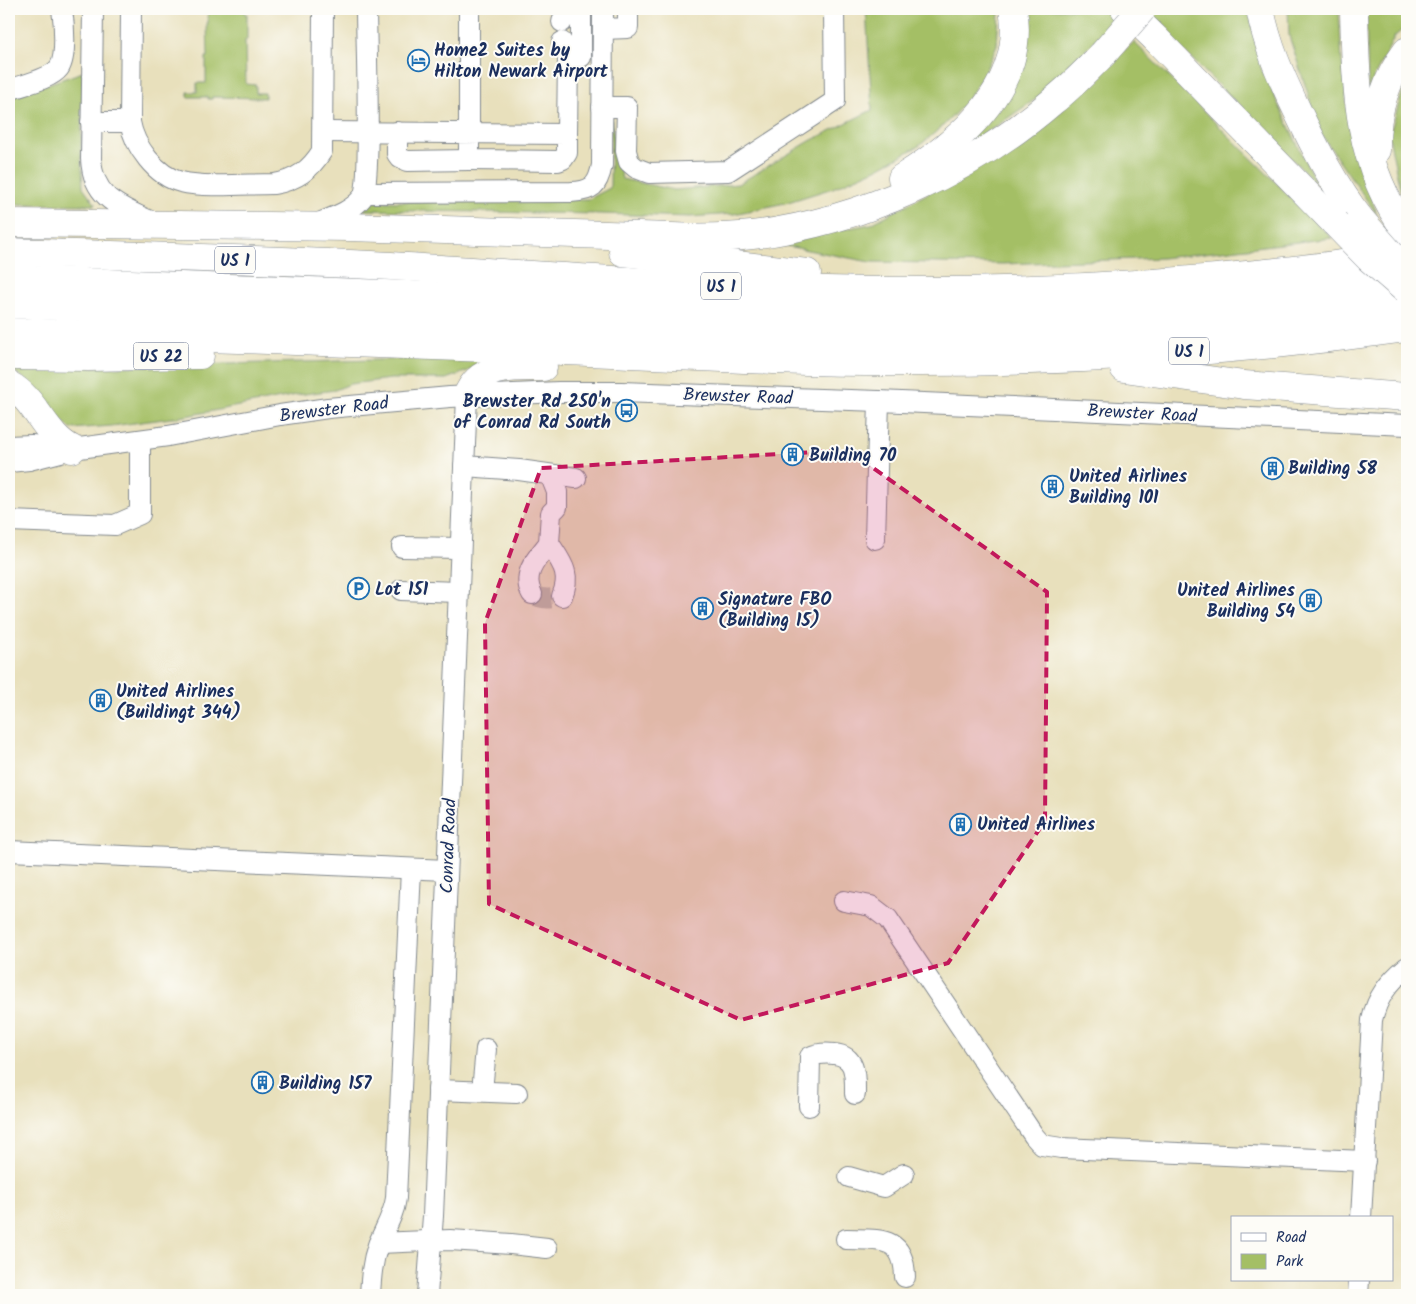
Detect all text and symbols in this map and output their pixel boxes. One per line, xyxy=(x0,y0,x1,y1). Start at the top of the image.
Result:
place label: Home2 Suites by Hilton Newark Airport xyxy=(434,37,609,87)
hotel icon: Home2 Suites by Hilton Newark Airport xyxy=(406,48,430,72)
road number: US 1 xyxy=(215,246,255,274)
road number: US 1 xyxy=(701,272,741,300)
road number: US 1 xyxy=(1169,338,1209,364)
road number: US 22 xyxy=(134,342,188,370)
street label: Brewster Road xyxy=(683,381,794,414)
place label: Brewster Rd 250'n of Conrad Rd South xyxy=(454,388,611,438)
street label: Brewster Road xyxy=(278,389,391,432)
street label: Brewster Road xyxy=(1086,397,1198,432)
bus stop icon: Brewster Rd 250'n of Conrad Rd South xyxy=(615,399,639,423)
place label: Building 70 xyxy=(809,442,897,471)
building icon: Building 70 xyxy=(781,443,805,467)
place label: Building 58 xyxy=(1288,455,1377,484)
building icon: Building 58 xyxy=(1260,456,1284,480)
place label: United Airlines Building 101 xyxy=(1069,463,1188,513)
building icon: United Airlines Building 101 xyxy=(1041,474,1065,498)
place label: Lot 151 xyxy=(375,576,429,605)
parking icon: Lot 151 xyxy=(347,577,371,601)
place label: United Airlines Building 54 xyxy=(1177,577,1296,627)
place label: Signature FBO (Building 15) xyxy=(718,586,832,636)
building icon: United Airlines Building 54 xyxy=(1299,588,1323,612)
building icon: Signature FBO (Building 15) xyxy=(690,597,714,621)
place label: United Airlines (Buildingt 344) xyxy=(116,678,241,728)
building icon: United Airlines (Buildingt 344) xyxy=(88,689,112,713)
street label: Conrad Road xyxy=(433,797,466,894)
place label: United Airlines xyxy=(977,811,1096,840)
building icon: United Airlines xyxy=(949,812,973,836)
place label: Building 157 xyxy=(279,1070,372,1099)
building icon: Building 157 xyxy=(251,1071,275,1095)
legend xyxy=(1231,1216,1394,1282)
text: Road xyxy=(1276,1226,1307,1250)
text: Park xyxy=(1276,1250,1304,1274)

